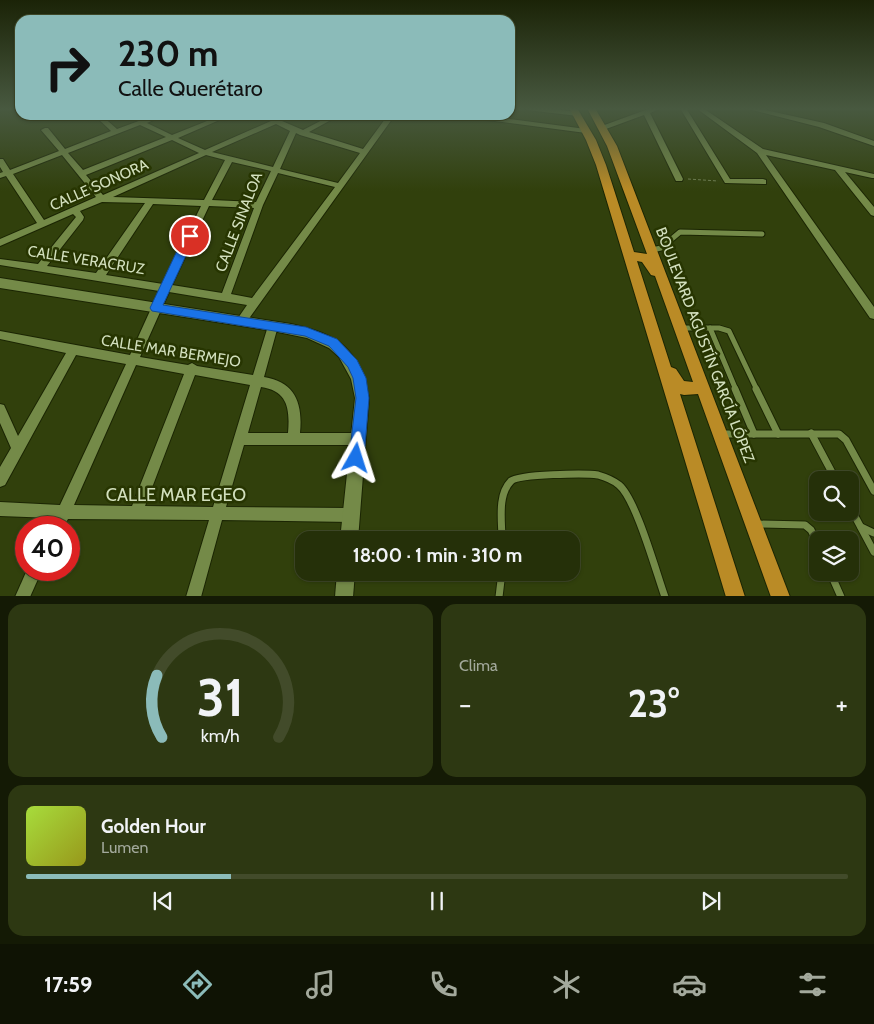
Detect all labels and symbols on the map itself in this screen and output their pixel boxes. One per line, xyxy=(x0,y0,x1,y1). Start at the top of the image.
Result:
street label: CALLE SONORA xyxy=(47,155,152,215)
street label: CALLE SINALOA xyxy=(212,169,267,274)
pin xyxy=(169,215,211,257)
street label: BOULEVARD AGUSTÍN GARCÍA LÓPEZ xyxy=(652,224,760,466)
street label: CALLE VERACRUZ xyxy=(26,242,146,278)
street label: CALLE MAR BERMEJO xyxy=(100,331,242,371)
position arrow xyxy=(329,431,381,483)
street label: CALLE MAR EGEO xyxy=(106,484,246,506)
speed limit sign: 40 xyxy=(15,516,80,581)

